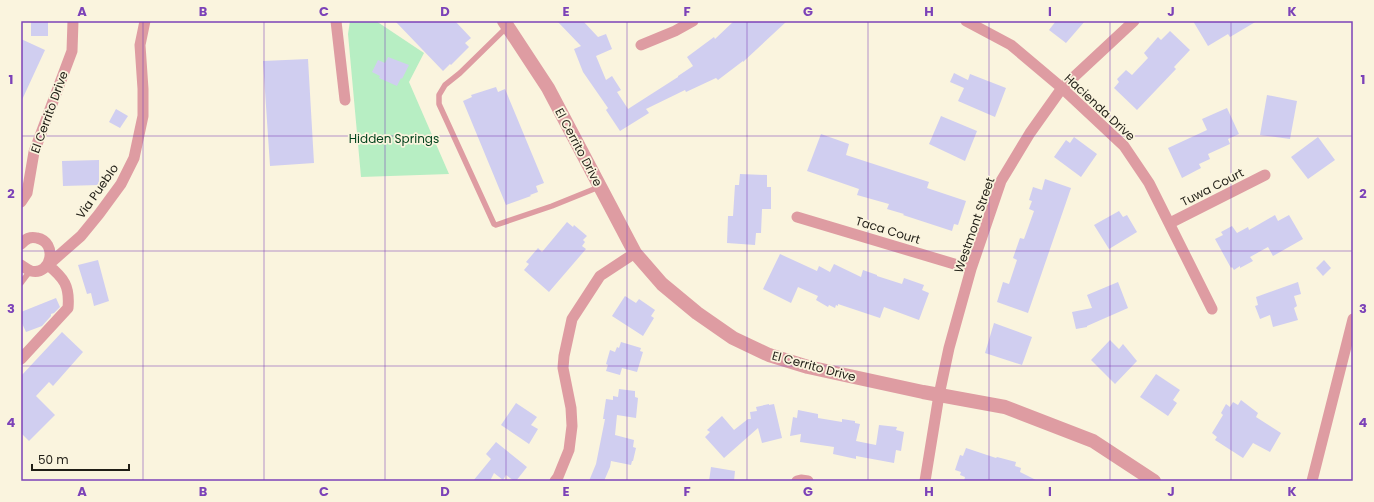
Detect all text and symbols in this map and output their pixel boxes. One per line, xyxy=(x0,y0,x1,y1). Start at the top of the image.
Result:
text: A xyxy=(77,2,87,21)
text: B xyxy=(199,2,208,21)
text: C xyxy=(319,2,329,21)
text: D xyxy=(440,2,450,21)
text: E xyxy=(562,2,570,21)
text: F xyxy=(683,2,691,21)
text: G xyxy=(803,2,813,21)
text: H xyxy=(924,2,934,21)
text: I xyxy=(1048,2,1052,21)
text: J xyxy=(1167,2,1175,21)
text: K xyxy=(1287,2,1297,21)
street label: El Cerrito Drive xyxy=(26,69,72,155)
text: 1 xyxy=(9,70,13,89)
street label: Hacienda Drive xyxy=(1061,70,1139,144)
text: 1 xyxy=(1361,70,1365,89)
street label: El Cerrito Drive xyxy=(551,105,607,189)
park label: Hidden Springs xyxy=(349,130,439,147)
street label: Via Pueblo xyxy=(72,160,122,222)
street label: Tuwa Court xyxy=(1177,164,1247,210)
street label: Westmont Street xyxy=(950,175,998,275)
text: 2 xyxy=(7,184,15,203)
text: 2 xyxy=(1359,184,1367,203)
street label: Taca Court xyxy=(854,212,922,248)
text: 3 xyxy=(7,299,15,318)
text: 3 xyxy=(1359,299,1367,318)
street label: El Cerrito Drive xyxy=(770,347,858,385)
text: 4 xyxy=(7,413,16,432)
text: 4 xyxy=(1359,413,1368,432)
scale bar xyxy=(32,446,129,472)
text: 50 m xyxy=(38,451,69,468)
text: A xyxy=(77,482,87,501)
text: B xyxy=(199,482,208,501)
text: C xyxy=(319,482,329,501)
text: D xyxy=(440,482,450,501)
text: E xyxy=(562,482,570,501)
text: F xyxy=(683,482,691,501)
text: G xyxy=(803,482,813,501)
text: H xyxy=(924,482,934,501)
text: I xyxy=(1048,482,1052,501)
text: J xyxy=(1167,482,1175,501)
text: K xyxy=(1287,482,1297,501)

